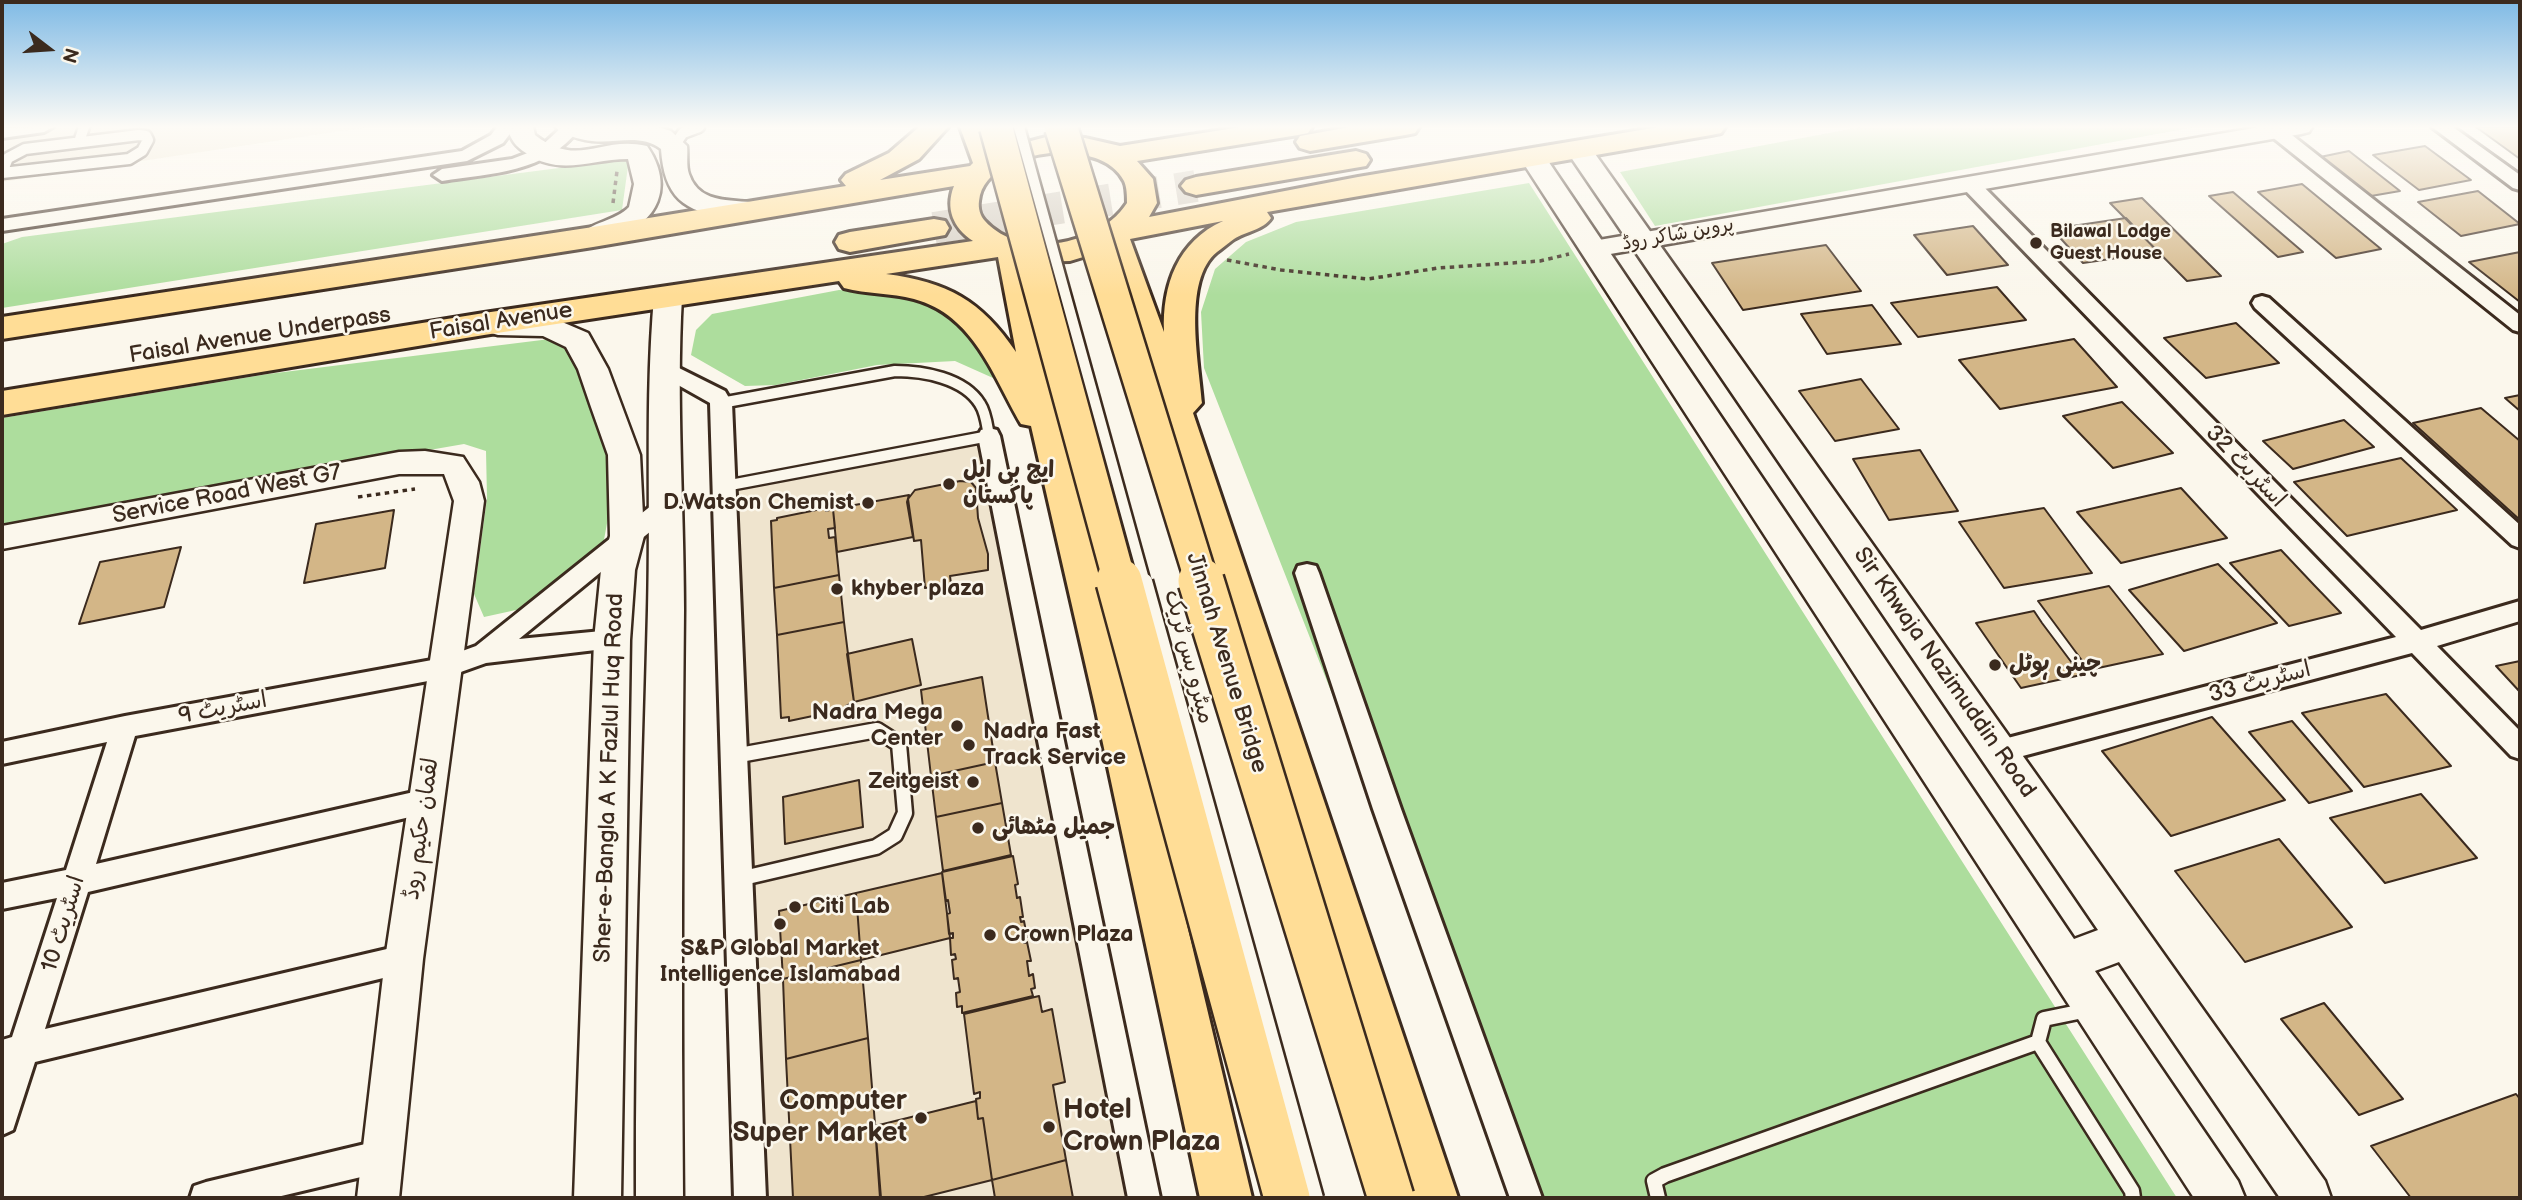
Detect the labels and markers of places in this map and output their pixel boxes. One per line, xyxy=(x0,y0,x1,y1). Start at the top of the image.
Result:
place label: Bilawal Lodge Guest House xyxy=(2050,221,2171,265)
marker: Bilawal Lodge Guest House xyxy=(2028,235,2044,251)
place label: ایچ بی ایل پاکستان xyxy=(963,457,1054,511)
marker: ایچ بی ایل پاکستان xyxy=(941,476,957,492)
place label: D.Watson Chemist xyxy=(663,489,854,517)
marker: D.Watson Chemist xyxy=(860,495,876,511)
place label: khyber plaza xyxy=(851,575,984,603)
marker: khyber plaza xyxy=(829,581,845,597)
place label: چینی ہوٹل xyxy=(2009,651,2101,679)
marker: چینی ہوٹل xyxy=(1987,657,2003,673)
place label: Nadra Mega Center xyxy=(812,699,943,753)
marker: Nadra Mega Center xyxy=(949,718,965,734)
place label: Nadra Fast Track Service xyxy=(983,718,1126,772)
marker: Nadra Fast Track Service xyxy=(961,737,977,753)
place label: Zeitgeist xyxy=(868,768,959,796)
marker: Zeitgeist xyxy=(965,774,981,790)
place label: جمیل مٹھائی xyxy=(992,814,1115,842)
marker: جمیل مٹھائی xyxy=(970,820,986,836)
place label: Citi Lab xyxy=(809,893,890,921)
marker: Citi Lab xyxy=(787,899,803,915)
marker: S&P Global Market Intelligence Islamabad xyxy=(772,916,788,932)
place label: Crown Plaza xyxy=(1004,921,1134,949)
marker: Crown Plaza xyxy=(982,927,998,943)
place label: S&P Global Market Intelligence Islamabad xyxy=(660,935,900,989)
place label: Computer Super Market xyxy=(732,1085,907,1151)
place label: Hotel Crown Plaza xyxy=(1063,1094,1221,1160)
marker: Computer Super Market xyxy=(913,1110,929,1126)
marker: Hotel Crown Plaza xyxy=(1041,1119,1057,1135)

